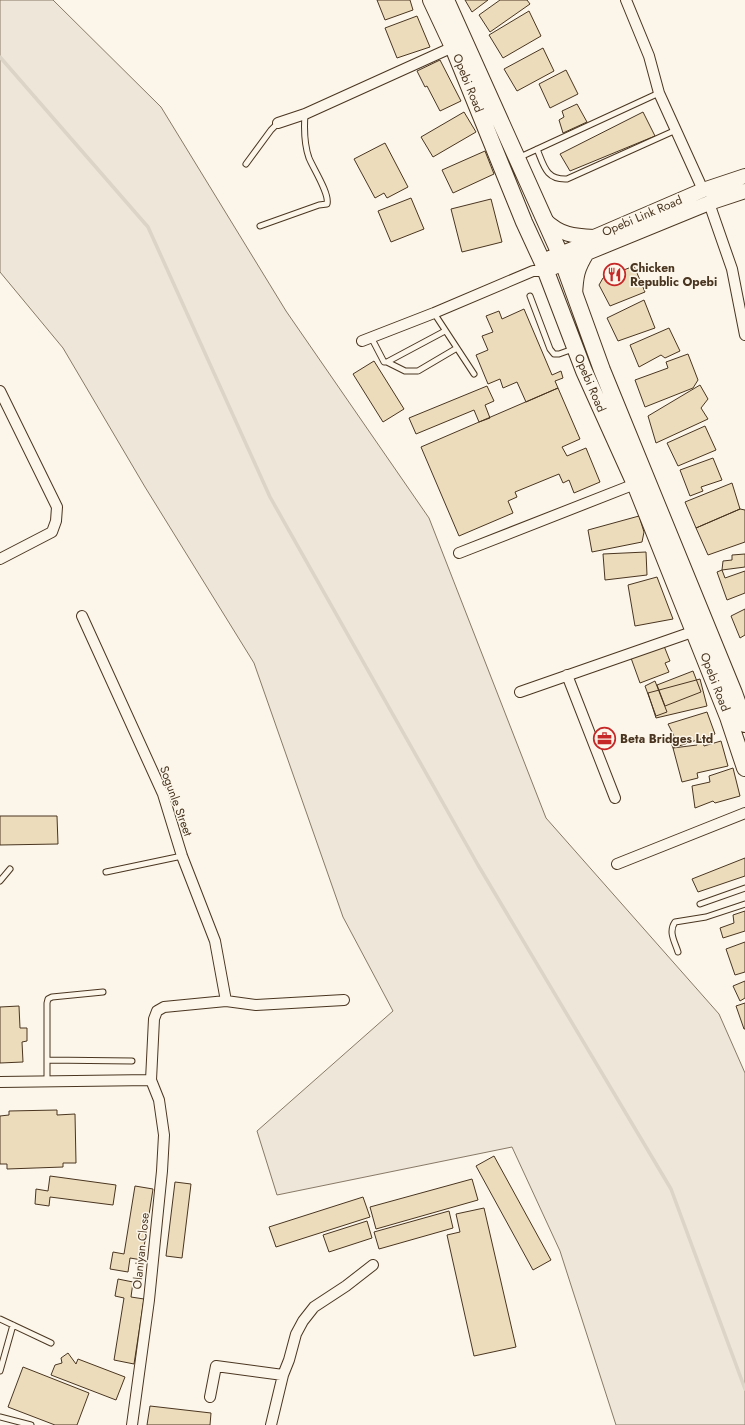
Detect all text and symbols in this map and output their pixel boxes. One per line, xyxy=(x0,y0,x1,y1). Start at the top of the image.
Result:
street label: Opebi Road xyxy=(448,51,488,115)
street label: Opebi Link Road xyxy=(599,191,685,241)
place label: Chicken Republic Opebi xyxy=(630,259,717,291)
restaurant icon: Chicken Republic Opebi xyxy=(602,262,628,288)
street label: Opebi Road xyxy=(570,351,610,415)
street label: Opebi Road xyxy=(695,650,735,714)
office icon: Beta Bridges Ltd xyxy=(591,726,617,752)
place label: Beta Bridges Ltd xyxy=(620,730,713,748)
street label: Sogunle Street xyxy=(155,763,197,839)
street label: Olaniyan Close xyxy=(128,1212,154,1290)

